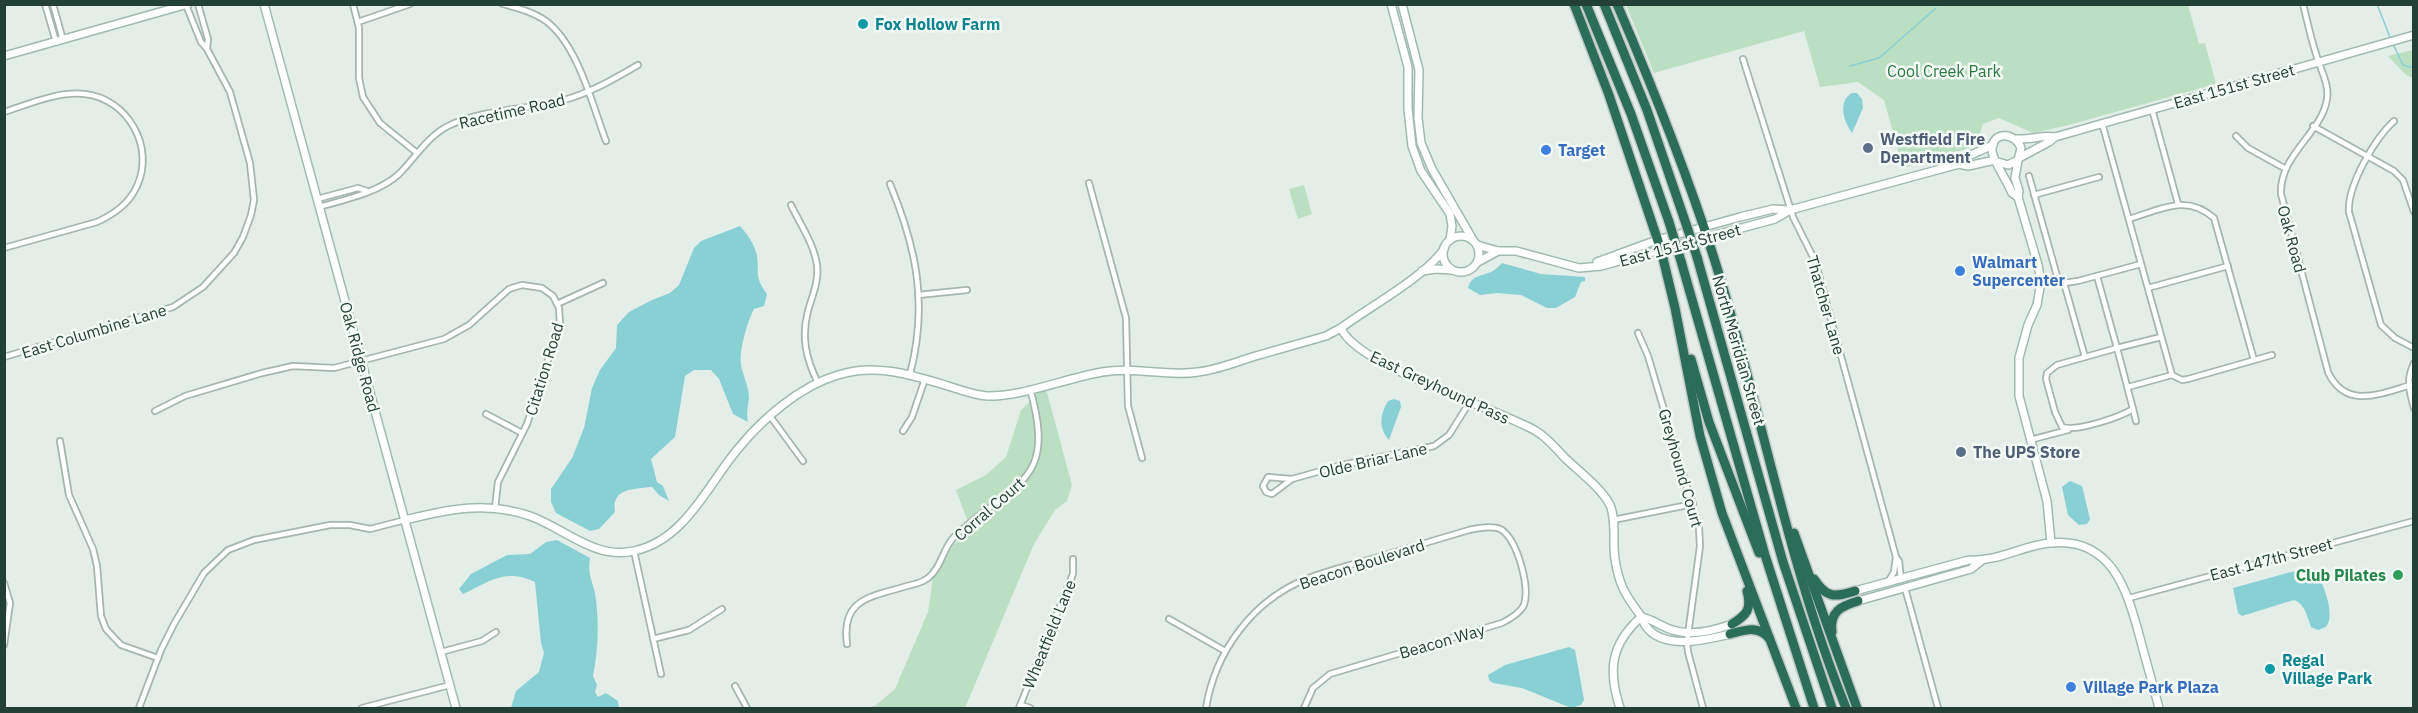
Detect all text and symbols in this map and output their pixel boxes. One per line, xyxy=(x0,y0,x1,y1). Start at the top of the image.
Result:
place label: Fox Hollow Farm xyxy=(875,14,1000,34)
marker: Fox Hollow Farm xyxy=(856,17,870,31)
street label: East 151st Street xyxy=(2171,59,2297,113)
park label: Cool Creek Park xyxy=(1887,61,2002,81)
street label: Racetime Road xyxy=(457,89,567,133)
place label: Westfield Fire Department xyxy=(1880,129,1985,167)
place label: Target xyxy=(1558,140,1605,160)
marker: Westfield Fire Department xyxy=(1861,141,1875,155)
marker: Target xyxy=(1539,143,1553,157)
street label: Oak Road xyxy=(2273,203,2311,275)
street label: East 151st Street xyxy=(1617,219,1743,271)
place label: Walmart Supercenter xyxy=(1972,252,2065,290)
street label: Thatcher Lane xyxy=(1802,253,1850,357)
marker: Walmart Supercenter xyxy=(1953,264,1967,278)
street label: North Meridian Street xyxy=(1708,273,1770,427)
street label: East Columbine Lane xyxy=(19,299,169,363)
street label: Oak Ridge Road xyxy=(336,300,384,414)
street label: Citation Road xyxy=(520,320,568,418)
street label: East Greyhound Pass xyxy=(1367,346,1513,428)
street label: Greyhound Court xyxy=(1655,406,1707,530)
street label: Olde Briar Lane xyxy=(1317,438,1429,482)
place label: The UPS Store xyxy=(1973,442,2080,462)
marker: The UPS Store xyxy=(1954,445,1968,459)
street label: Corral Court xyxy=(950,473,1028,545)
street label: East 147th Street xyxy=(2207,533,2335,585)
street label: Beacon Boulevard xyxy=(1297,534,1427,594)
place label: Club Pilates xyxy=(2296,565,2386,585)
marker: Club Pilates xyxy=(2391,568,2405,582)
street label: Wheatfield Lane xyxy=(1018,576,1080,691)
street label: Beacon Way xyxy=(1397,619,1487,663)
place label: Regal Village Park xyxy=(2282,650,2373,688)
marker: Regal Village Park xyxy=(2263,662,2277,676)
place label: Village Park Plaza xyxy=(2083,677,2219,697)
marker: Village Park Plaza xyxy=(2064,680,2078,694)

